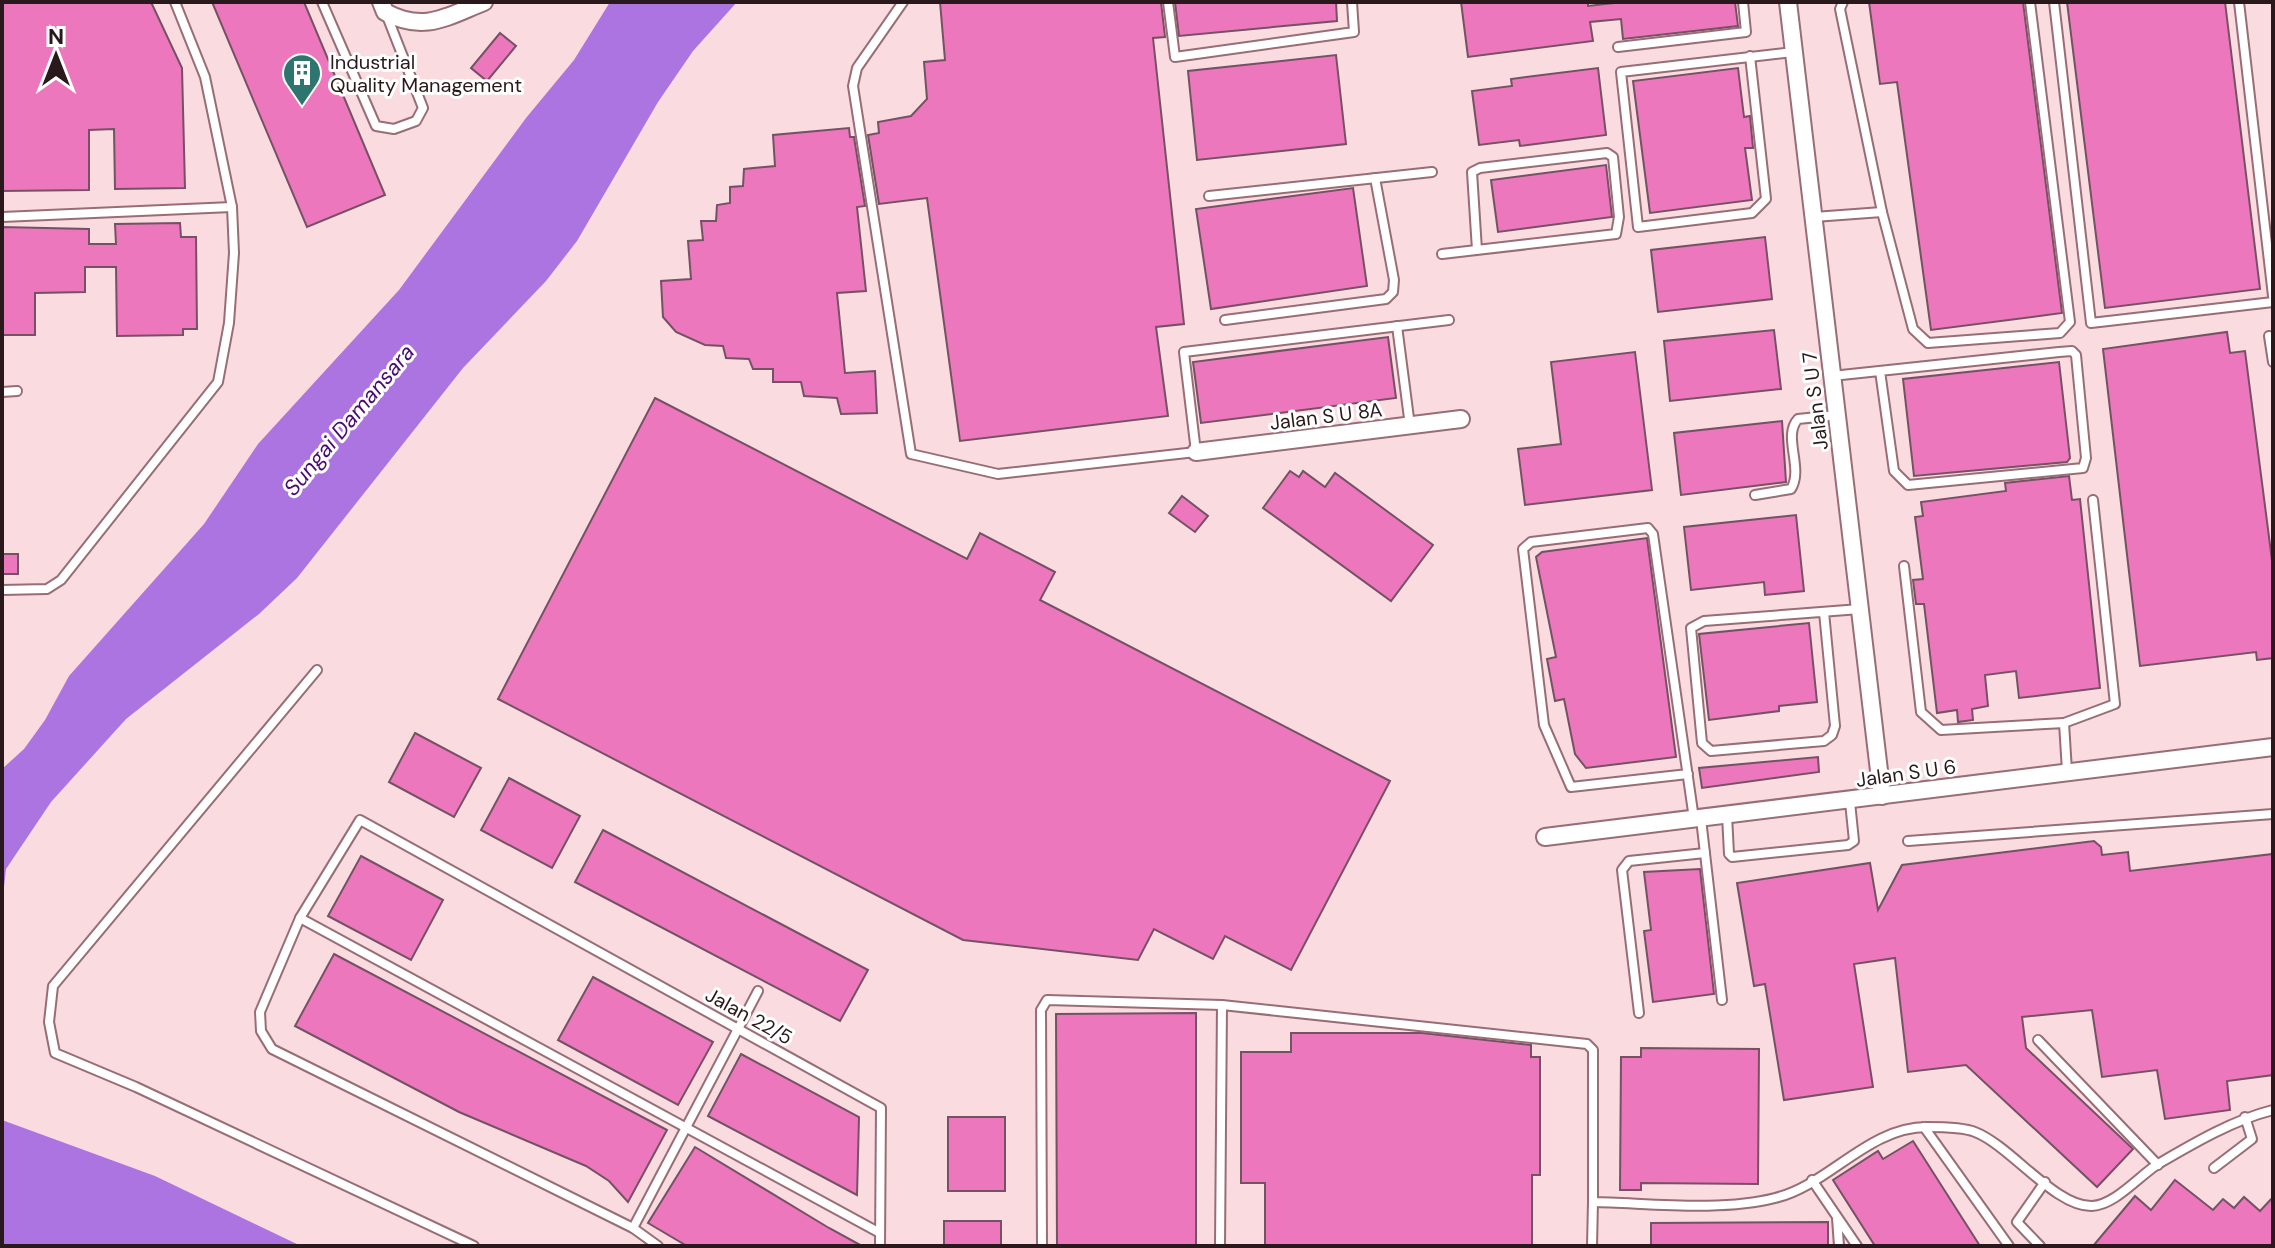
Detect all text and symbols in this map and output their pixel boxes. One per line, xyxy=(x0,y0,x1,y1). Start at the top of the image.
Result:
north arrow xyxy=(16,16,96,96)
text: N xyxy=(48,22,64,51)
place label: Industrial Quality Management xyxy=(330,49,522,98)
building icon: Industrial Quality Management xyxy=(281,52,323,107)
water label: Sungai Damansara xyxy=(277,338,421,502)
street label: Jalan S U 7 xyxy=(1796,350,1834,452)
street label: Jalan S U 8A xyxy=(1268,396,1384,436)
street label: Jalan S U 6 xyxy=(1854,753,1958,793)
street label: Jalan 22/5 xyxy=(701,981,797,1051)

